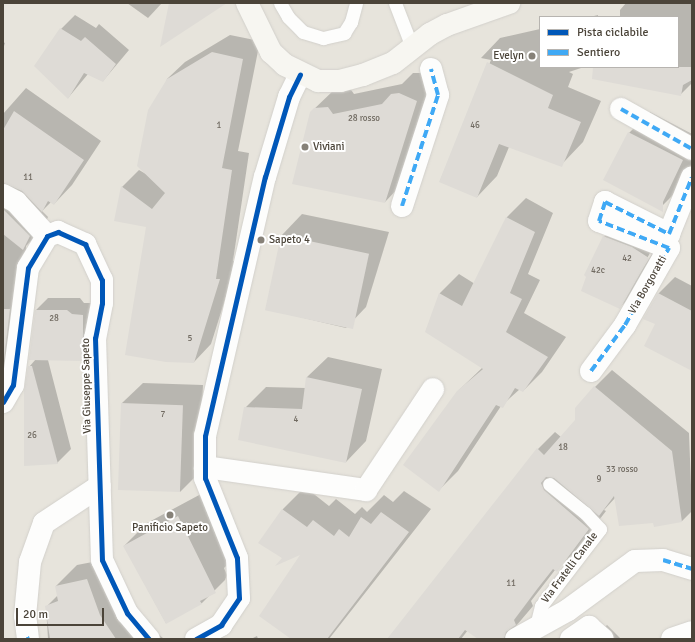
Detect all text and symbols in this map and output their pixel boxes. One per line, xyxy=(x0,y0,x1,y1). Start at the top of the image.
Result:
legend xyxy=(539,16,679,68)
text: Pista ciclabile xyxy=(577,25,649,40)
text: Sentiero xyxy=(577,45,620,60)
place label: Evelyn xyxy=(493,49,524,63)
marker: Evelyn xyxy=(527,51,537,61)
house number: 28 rosso xyxy=(348,114,380,124)
house number: 1 xyxy=(217,121,221,131)
house number: 46 xyxy=(470,121,480,131)
place label: Viviani xyxy=(313,140,345,154)
marker: Viviani xyxy=(300,142,310,152)
house number: 11 xyxy=(23,173,33,183)
place label: Sapeto 4 xyxy=(269,233,310,247)
marker: Sapeto 4 xyxy=(256,235,266,245)
street label: Via Borgoratti xyxy=(626,253,670,317)
house number: 42 xyxy=(622,254,632,264)
house number: 42c xyxy=(591,266,605,276)
house number: 28 xyxy=(49,314,59,324)
house number: 5 xyxy=(188,334,192,344)
street label: Via Giuseppe Sapeto xyxy=(80,338,94,434)
house number: 7 xyxy=(161,410,165,420)
house number: 4 xyxy=(294,415,298,425)
house number: 26 xyxy=(27,431,37,441)
house number: 18 xyxy=(558,443,568,453)
house number: 33 rosso xyxy=(606,465,638,475)
house number: 9 xyxy=(597,475,601,485)
marker: Panificio Sapeto xyxy=(165,510,175,520)
place label: Panificio Sapeto xyxy=(132,521,208,535)
street label: Via Fratelli Canale xyxy=(539,530,601,606)
house number: 11 xyxy=(506,579,516,589)
scale bar xyxy=(18,600,106,626)
text: 20 m xyxy=(23,607,48,622)

